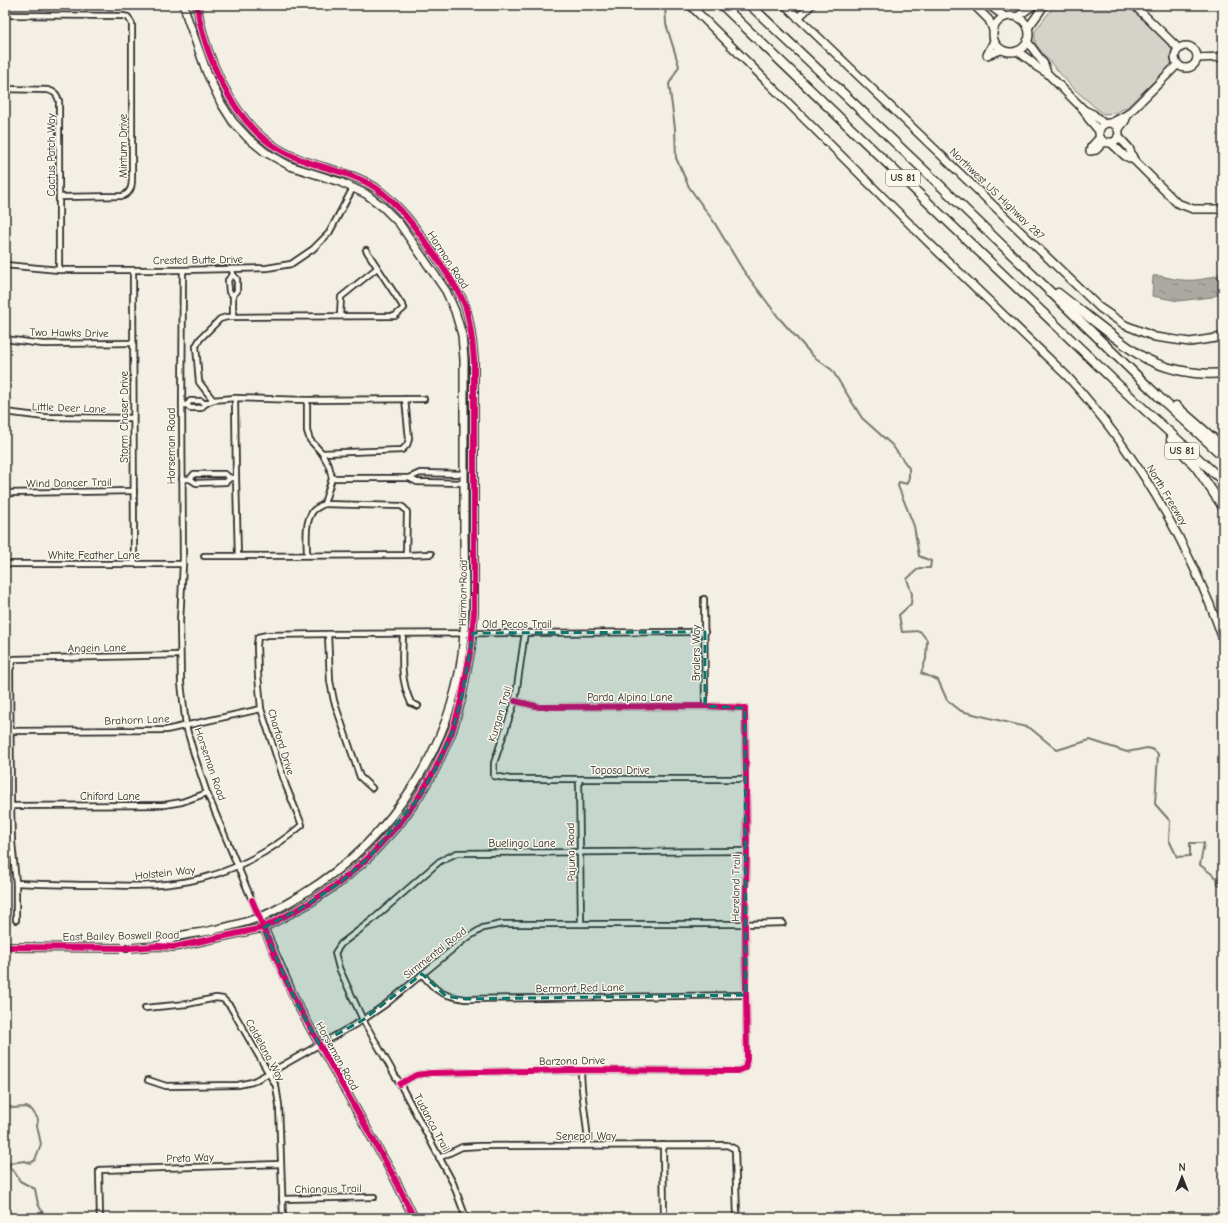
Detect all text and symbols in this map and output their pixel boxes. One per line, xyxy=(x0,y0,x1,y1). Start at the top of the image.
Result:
street label: Cactus Patch Way xyxy=(45,113,58,197)
street label: Minturn Drive xyxy=(117,113,130,178)
street label: Northwest US Highway 287 xyxy=(947,145,1047,243)
road number: US 81 xyxy=(886,170,920,186)
street label: Harmon Road xyxy=(424,229,472,292)
street label: Crested Butte Drive xyxy=(153,253,244,267)
street label: Two Hawks Drive xyxy=(29,326,109,340)
street label: Storm Chaser Drive xyxy=(118,371,131,463)
street label: Little Deer Lane xyxy=(32,400,107,416)
street label: Horseman Road xyxy=(165,408,178,484)
road number: US 81 xyxy=(1165,443,1199,459)
street label: North Freeway xyxy=(1144,462,1190,528)
street label: Wind Dancer Trail xyxy=(26,476,112,490)
street label: White Feather Lane xyxy=(48,549,140,562)
street label: Harmon Road xyxy=(456,560,470,626)
street label: Old Pecos Trail xyxy=(482,618,552,631)
street label: Bralers Way xyxy=(690,625,703,681)
street label: Angein Lane xyxy=(68,641,127,655)
street label: Kurgan Trail xyxy=(485,685,515,743)
street label: Parda Alpina Lane xyxy=(587,691,673,704)
street label: Charford Drive xyxy=(265,707,297,777)
street label: Brahorn Lane xyxy=(104,712,170,728)
street label: Horseman Road xyxy=(191,726,229,802)
street label: Toposa Drive xyxy=(590,764,650,777)
street label: Chiford Lane xyxy=(80,790,140,803)
street label: Pajuna Road xyxy=(564,822,578,881)
street label: Buelingo Lane xyxy=(489,837,556,850)
street label: Hereland Trail xyxy=(729,854,743,922)
street label: Holstein Way xyxy=(134,863,196,883)
street label: Simmental Road xyxy=(401,924,469,982)
street label: East Bailey Boswell Road xyxy=(63,928,180,944)
street label: Bermont Red Lane xyxy=(536,981,625,995)
street label: Caldelana Way xyxy=(243,1017,287,1083)
street label: Horseman Road xyxy=(313,1019,361,1093)
street label: Barzona Drive xyxy=(539,1054,606,1068)
street label: Tudanca Trail xyxy=(411,1092,453,1154)
street label: Senepol Way xyxy=(556,1130,616,1143)
street label: Preta Way xyxy=(166,1151,214,1165)
north arrow xyxy=(1162,1157,1202,1197)
text: N xyxy=(1178,1161,1186,1174)
street label: Chiangus Trail xyxy=(294,1182,362,1196)

